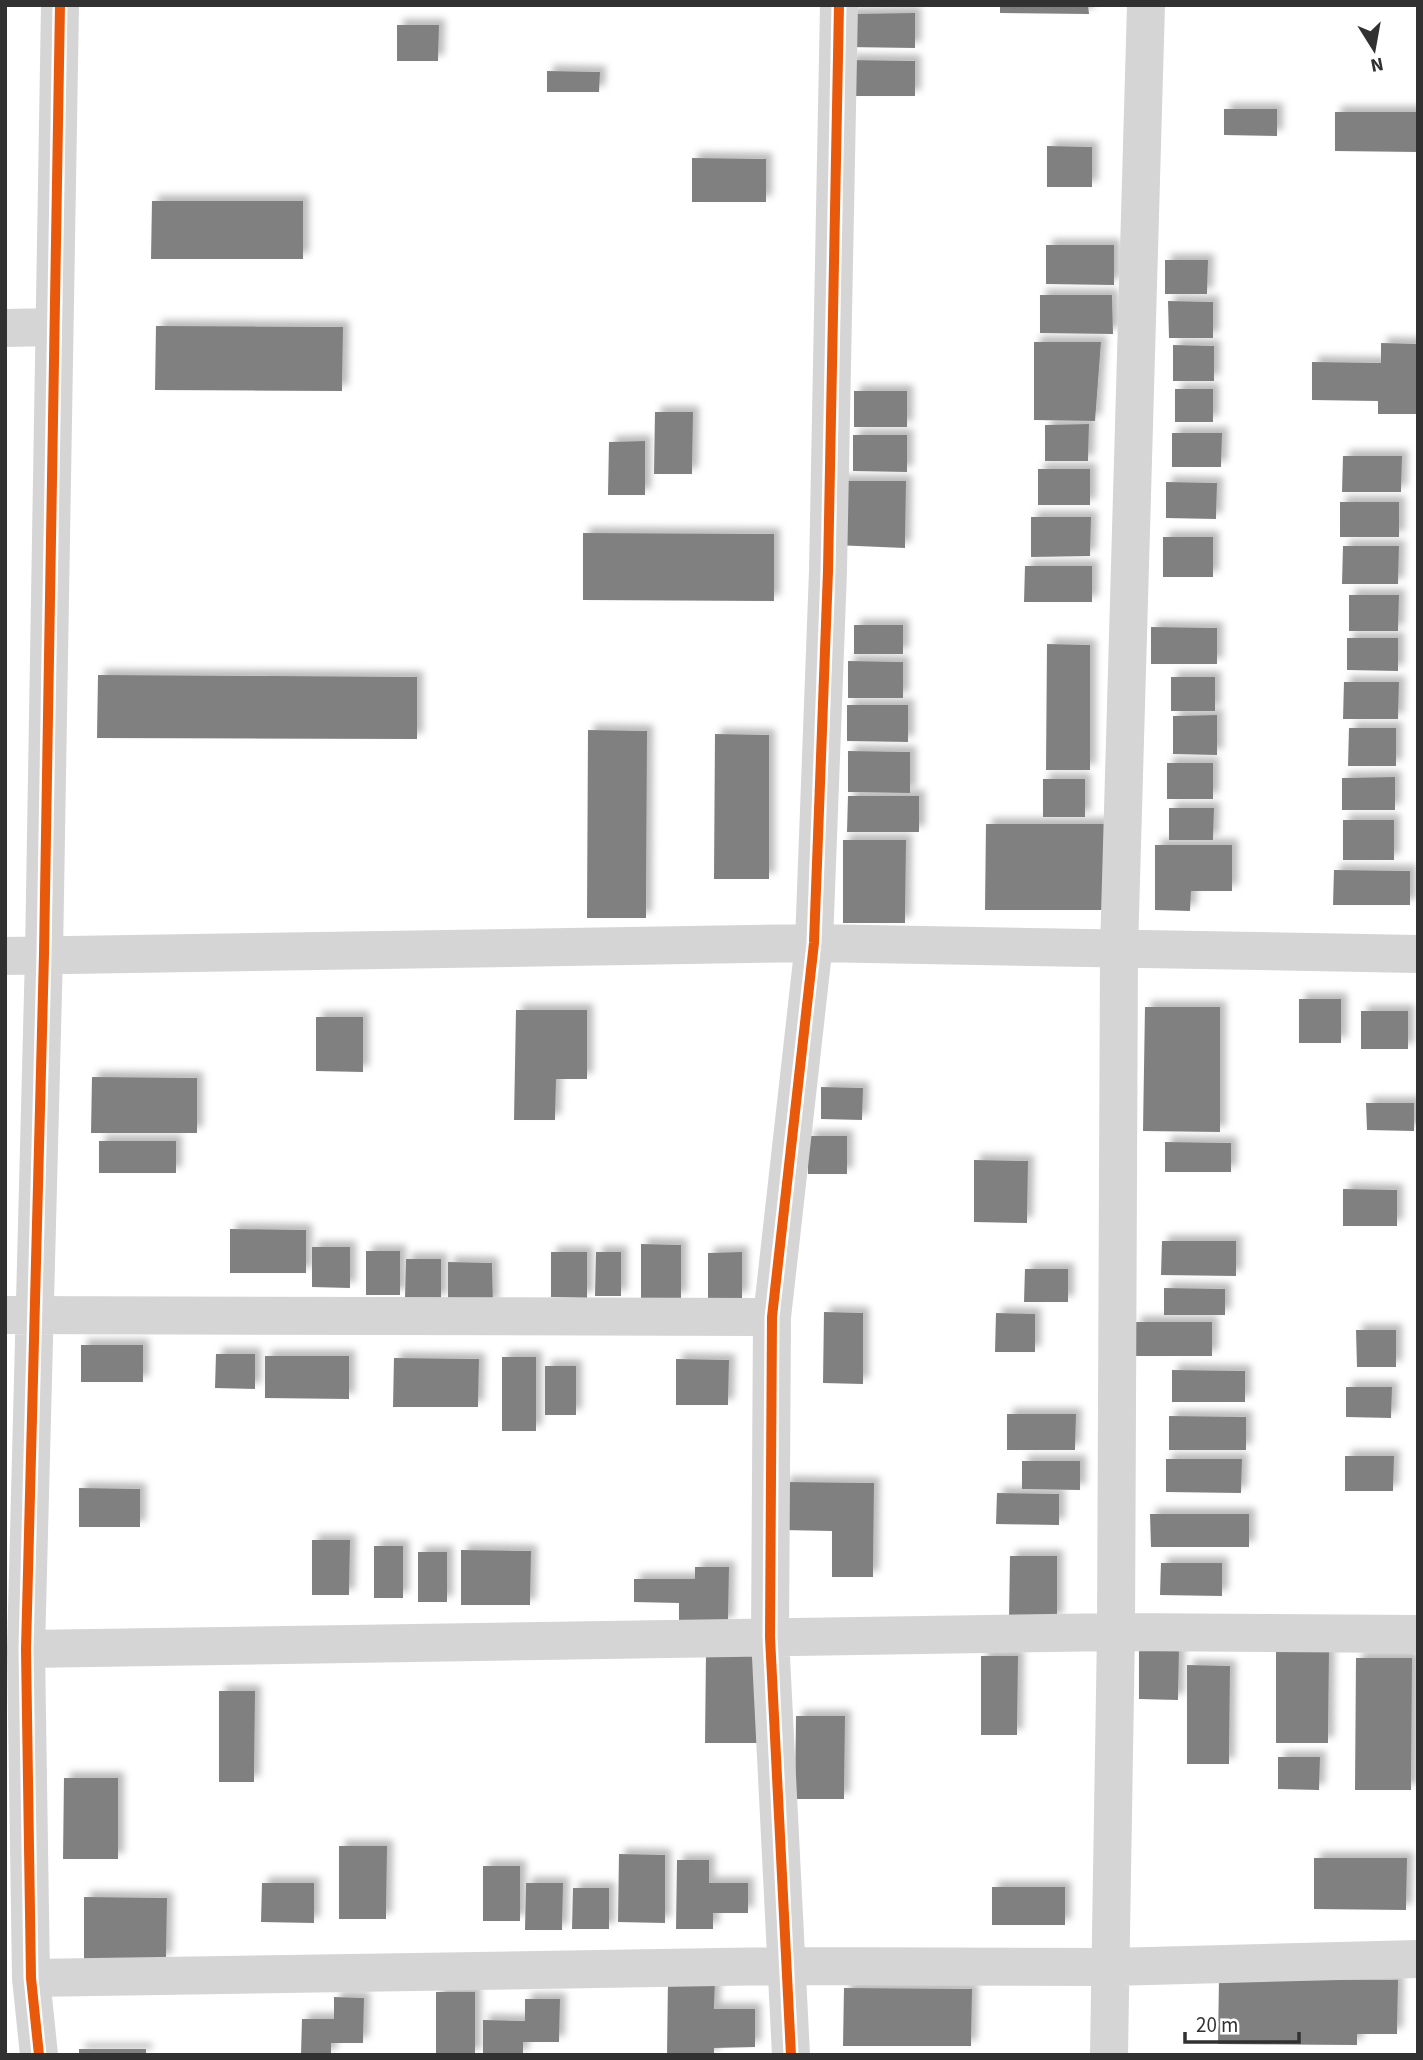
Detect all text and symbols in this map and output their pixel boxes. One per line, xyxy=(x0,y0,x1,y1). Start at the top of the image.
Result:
north arrow xyxy=(1339,14,1409,84)
text: N xyxy=(1368,50,1386,79)
scale bar xyxy=(1185,2000,1299,2044)
text: 20 m xyxy=(1196,2010,1238,2040)

